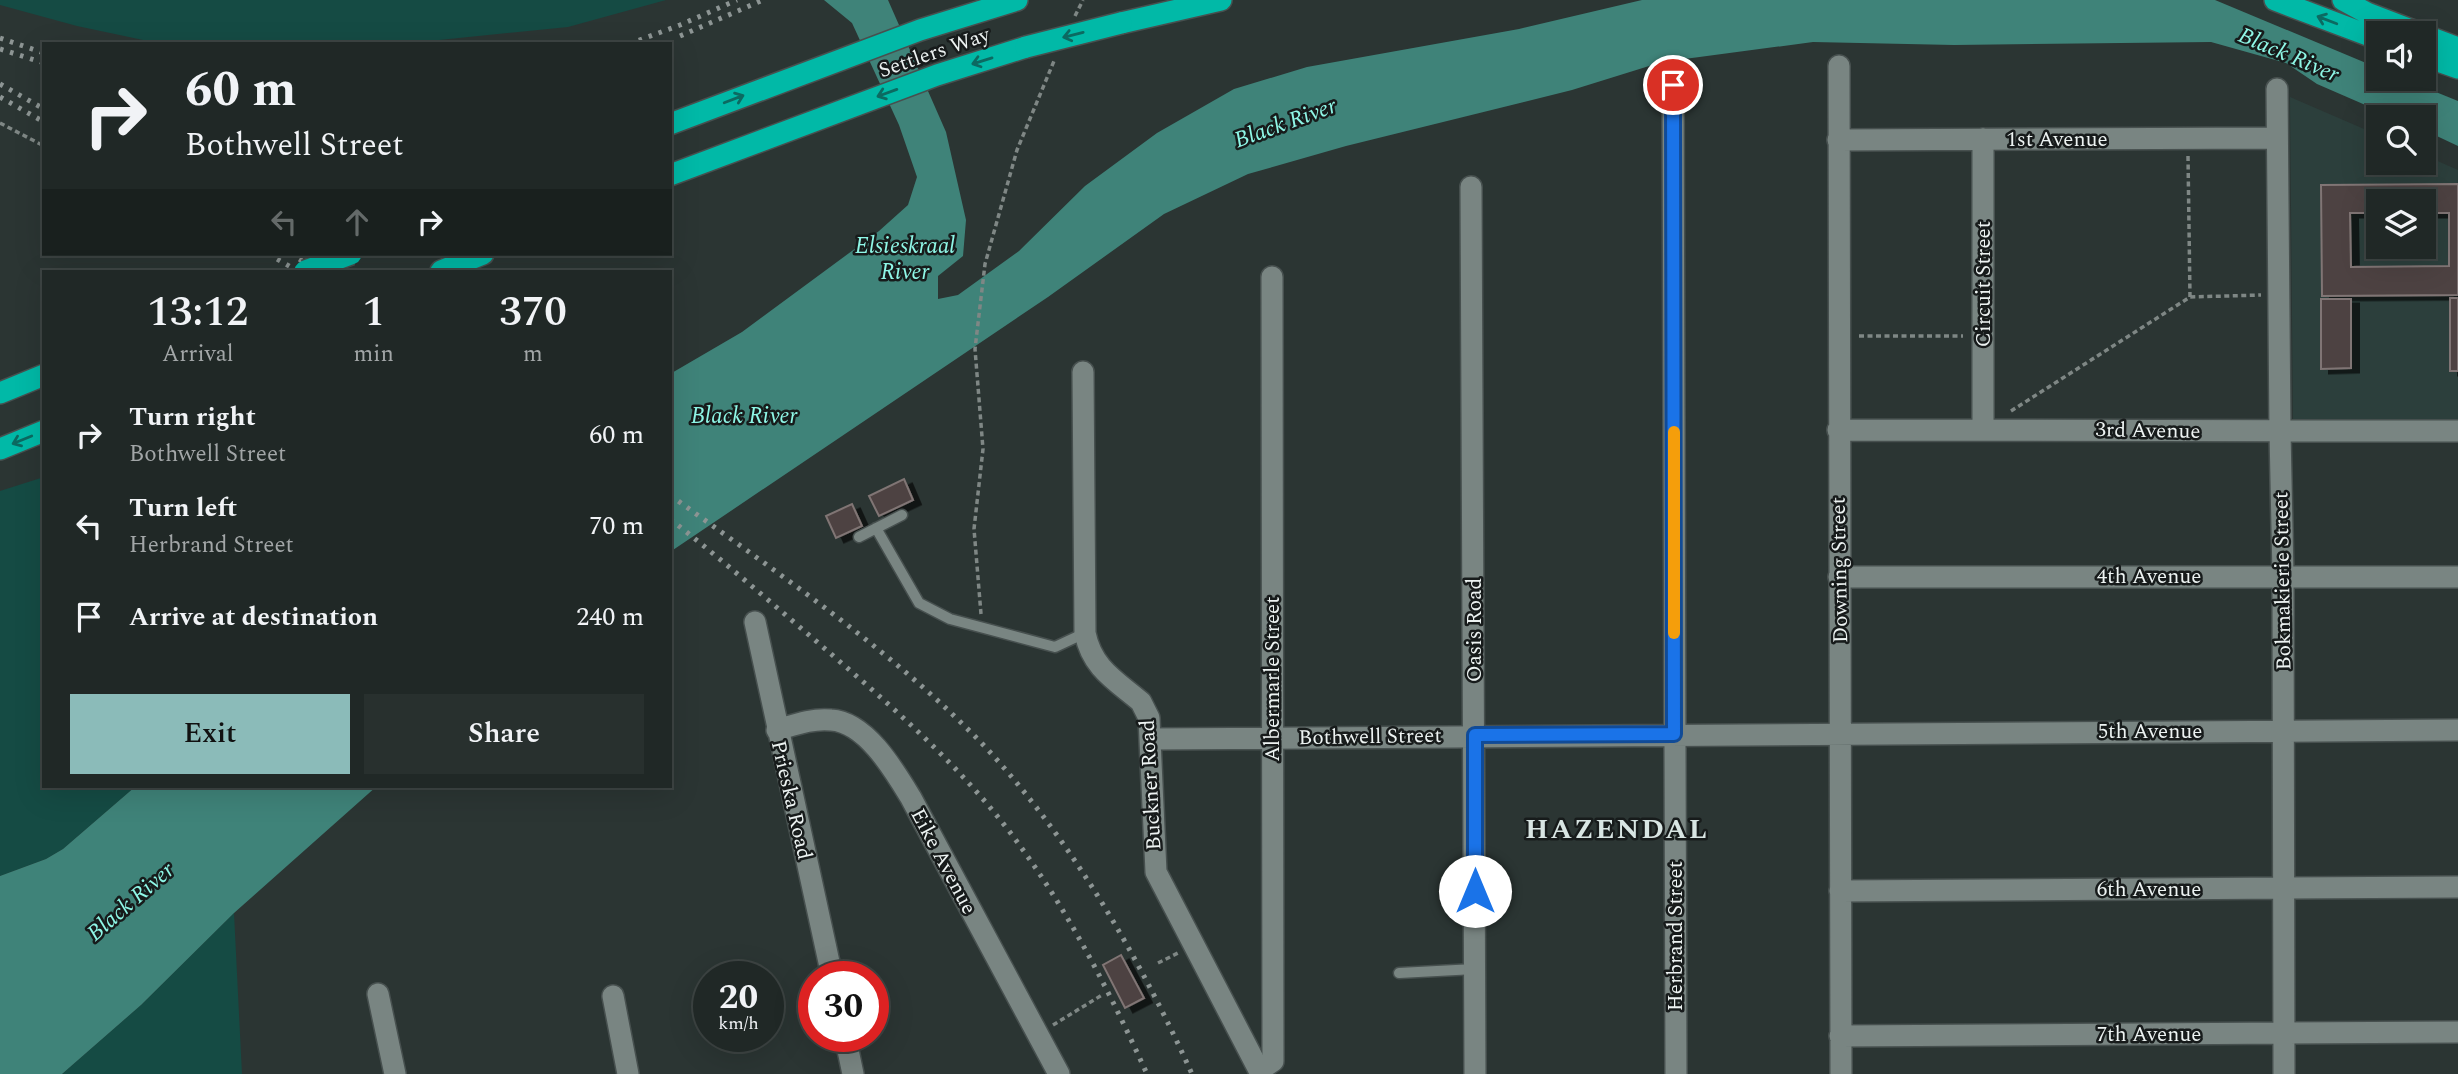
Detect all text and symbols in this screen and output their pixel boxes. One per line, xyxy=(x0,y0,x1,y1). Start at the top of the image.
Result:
one-way arrow xyxy=(2316,12,2338,25)
water label: Black River xyxy=(2232,18,2345,93)
street label: Settlers Way xyxy=(874,19,995,87)
map controls xyxy=(2366,21,2436,259)
button: sound xyxy=(2366,21,2436,91)
one-way arrow xyxy=(1063,29,1085,42)
text: 60 m xyxy=(185,53,296,128)
pin xyxy=(1643,55,1703,115)
one-way arrow xyxy=(971,56,993,68)
icon: arrive xyxy=(1654,66,1692,104)
icon: right xyxy=(70,70,161,161)
one-way arrow xyxy=(877,88,899,100)
water label: Black River xyxy=(1229,88,1343,158)
one-way arrow xyxy=(722,92,744,104)
button: search xyxy=(2366,105,2436,175)
text: Bothwell Street xyxy=(185,121,404,170)
street label: 1st Avenue xyxy=(2006,124,2108,156)
button: layers xyxy=(2366,189,2436,259)
icon: left xyxy=(265,203,303,241)
icon: ahead xyxy=(338,203,376,241)
icon: right xyxy=(411,203,449,241)
street label: Circuit Street xyxy=(1968,221,2000,347)
water label: Elsieskraal River xyxy=(855,229,955,290)
text: 13:12 xyxy=(147,281,248,344)
text: 1 xyxy=(362,281,385,344)
text: 370 xyxy=(499,281,567,344)
text: Arrival xyxy=(162,337,234,372)
text: min xyxy=(354,337,394,372)
text: m xyxy=(523,337,543,372)
text: Turn right xyxy=(129,397,256,437)
water label: Black River xyxy=(691,399,798,434)
street label: 3rd Avenue xyxy=(2095,414,2201,448)
text: 60 m xyxy=(589,415,644,455)
icon: right xyxy=(70,416,108,454)
one-way arrow xyxy=(12,434,33,447)
text: Bothwell Street xyxy=(129,437,286,472)
text: Turn left xyxy=(129,488,237,528)
street label: Bokmakierie Street xyxy=(2265,491,2301,671)
street label: Downing Street xyxy=(1823,497,1857,643)
text: 70 m xyxy=(589,506,644,546)
icon: left xyxy=(70,507,108,545)
text: Herbrand Street xyxy=(129,528,294,563)
street label: 4th Avenue xyxy=(2097,561,2201,593)
street label: Oasis Road xyxy=(1459,578,1491,682)
street label: Albermarle Street xyxy=(1257,596,1289,762)
text: Arrive at destination xyxy=(129,597,378,637)
text: 240 m xyxy=(576,597,644,637)
icon: arrive xyxy=(70,598,108,636)
button: Exit xyxy=(70,694,350,774)
button: Share xyxy=(364,694,644,774)
street label: 5th Avenue xyxy=(2098,716,2202,748)
street label: Buckner Road xyxy=(1132,719,1170,851)
street label: Bothwell Street xyxy=(1298,720,1442,754)
street label: Prieska Road xyxy=(762,737,820,863)
street label: Eike Avenue xyxy=(902,803,985,920)
district label: HAZENDAL xyxy=(1525,808,1709,851)
water label: Black River xyxy=(79,853,184,950)
position arrow xyxy=(1438,854,1512,928)
street label: Herbrand Street xyxy=(1660,861,1692,1011)
street label: 6th Avenue xyxy=(2097,874,2201,906)
speed limit sign: 30 xyxy=(798,961,889,1052)
text: 20 xyxy=(719,971,758,1024)
text: km/h xyxy=(718,1010,759,1037)
street label: 7th Avenue xyxy=(2097,1019,2201,1051)

